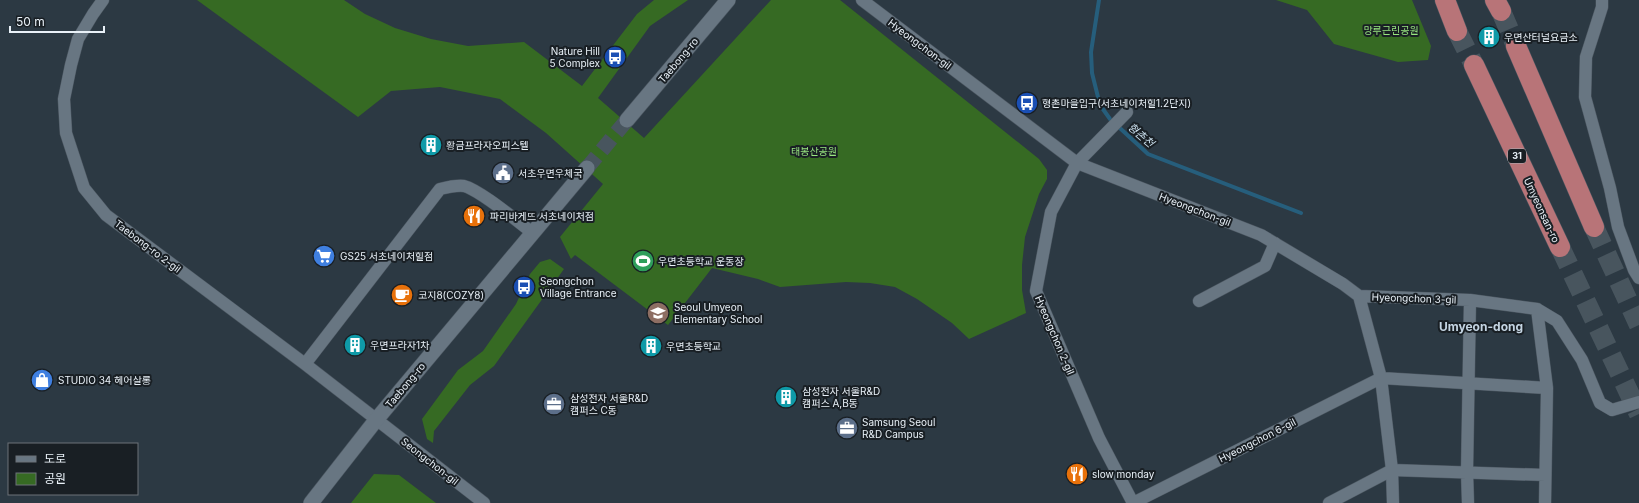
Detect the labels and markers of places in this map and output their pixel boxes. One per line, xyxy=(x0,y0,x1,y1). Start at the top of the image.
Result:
building icon: 우면산터널요금소 xyxy=(1476,24,1502,50)
place label: 우면산터널요금소 xyxy=(1504,31,1578,43)
bus stop icon: Nature Hill 5 Complex xyxy=(602,44,628,70)
place label: Nature Hill 5 Complex xyxy=(549,45,601,69)
bus stop icon: 형촌마을입구(서초네이처힐1.2단지) xyxy=(1014,90,1040,116)
place label: 형촌마을입구(서초네이처힐1.2단지) xyxy=(1042,97,1191,109)
building icon: 황금프라자오피스텔 xyxy=(418,132,444,158)
place label: 황금프라자오피스텔 xyxy=(446,139,529,151)
public building icon: 서초우면우체국 xyxy=(490,160,516,186)
place label: 서초우면우체국 xyxy=(518,167,582,179)
restaurant icon: 파리바게뜨 서초네이처점 xyxy=(461,203,487,229)
place label: 파리바게뜨 서초네이처점 xyxy=(490,210,594,222)
supermarket icon: GS25 서초네이처힐점 xyxy=(311,243,337,269)
sports icon: 우면초등학교 운동장 xyxy=(630,248,656,274)
place label: GS25 서초네이처힐점 xyxy=(340,250,433,262)
place label: 우면초등학교 운동장 xyxy=(658,255,744,267)
bus stop icon: Seongchon Village Entrance xyxy=(511,274,537,300)
place label: Seongchon Village Entrance xyxy=(540,275,617,299)
cafe icon: 코지8(COZY8) xyxy=(389,282,415,308)
place label: 코지8(COZY8) xyxy=(418,289,484,301)
school or university icon: Seoul Umyeon Elementary School xyxy=(645,300,671,326)
place label: Seoul Umyeon Elementary School xyxy=(674,301,763,325)
building icon: 우면프라자1차 xyxy=(342,332,368,358)
building icon: 우면초등학교 xyxy=(638,333,664,359)
place label: 우면프라자1차 xyxy=(370,339,430,351)
place label: 우면초등학교 xyxy=(666,340,721,352)
shop icon: STUDIO 34 헤어살롱 xyxy=(29,367,55,393)
place label: STUDIO 34 헤어살롱 xyxy=(58,374,151,386)
building icon: 삼성전자 서울R&D 캠퍼스 A,B동 xyxy=(773,384,799,410)
place label: 삼성전자 서울R&D 캠퍼스 A,B동 xyxy=(802,385,880,409)
office icon: 삼성전자 서울R&D 캠퍼스 C동 xyxy=(541,391,567,417)
place label: 삼성전자 서울R&D 캠퍼스 C동 xyxy=(570,392,648,416)
office icon: Samsung Seoul R&D Campus xyxy=(834,415,860,441)
place label: Samsung Seoul R&D Campus xyxy=(862,416,935,440)
restaurant icon: slow monday xyxy=(1064,461,1090,487)
place label: slow monday xyxy=(1092,468,1155,480)

